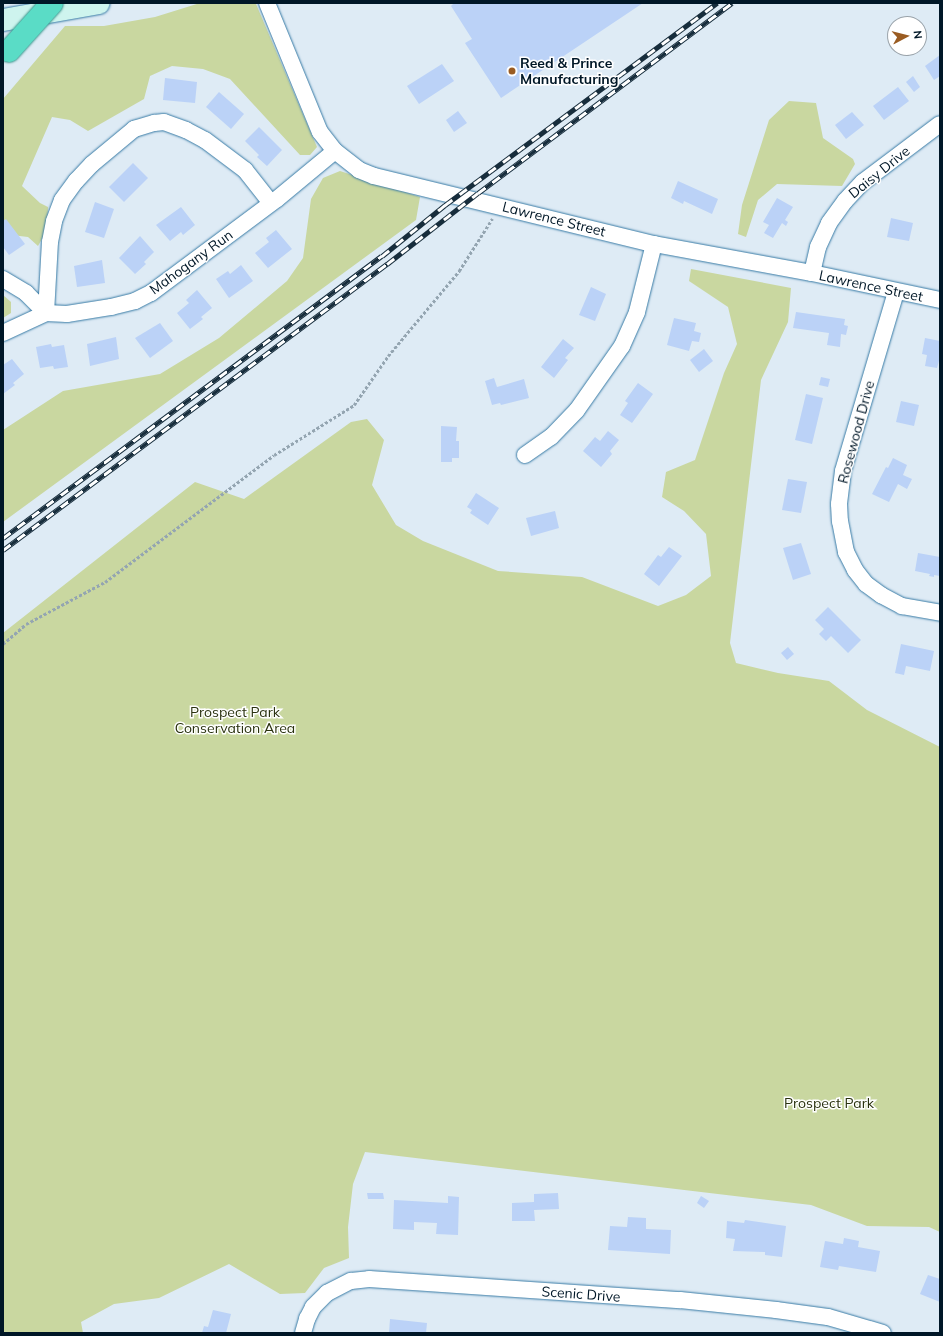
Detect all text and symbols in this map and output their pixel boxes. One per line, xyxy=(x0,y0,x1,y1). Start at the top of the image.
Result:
north arrow xyxy=(887,16,927,56)
text: N xyxy=(910,30,925,40)
place label: Reed & Prince Manufacturing xyxy=(520,55,618,88)
marker: Reed & Prince Manufacturing xyxy=(507,66,517,76)
street label: Daisy Drive xyxy=(845,142,913,202)
street label: Lawrence Street xyxy=(501,198,607,240)
street label: Mahogany Run xyxy=(146,226,236,298)
street label: Lawrence Street xyxy=(818,267,924,305)
street label: Rosewood Drive xyxy=(834,379,878,485)
park label: Prospect Park Conservation Area xyxy=(175,704,295,736)
park label: Prospect Park xyxy=(784,1095,874,1111)
street label: Scenic Drive xyxy=(541,1283,621,1305)

